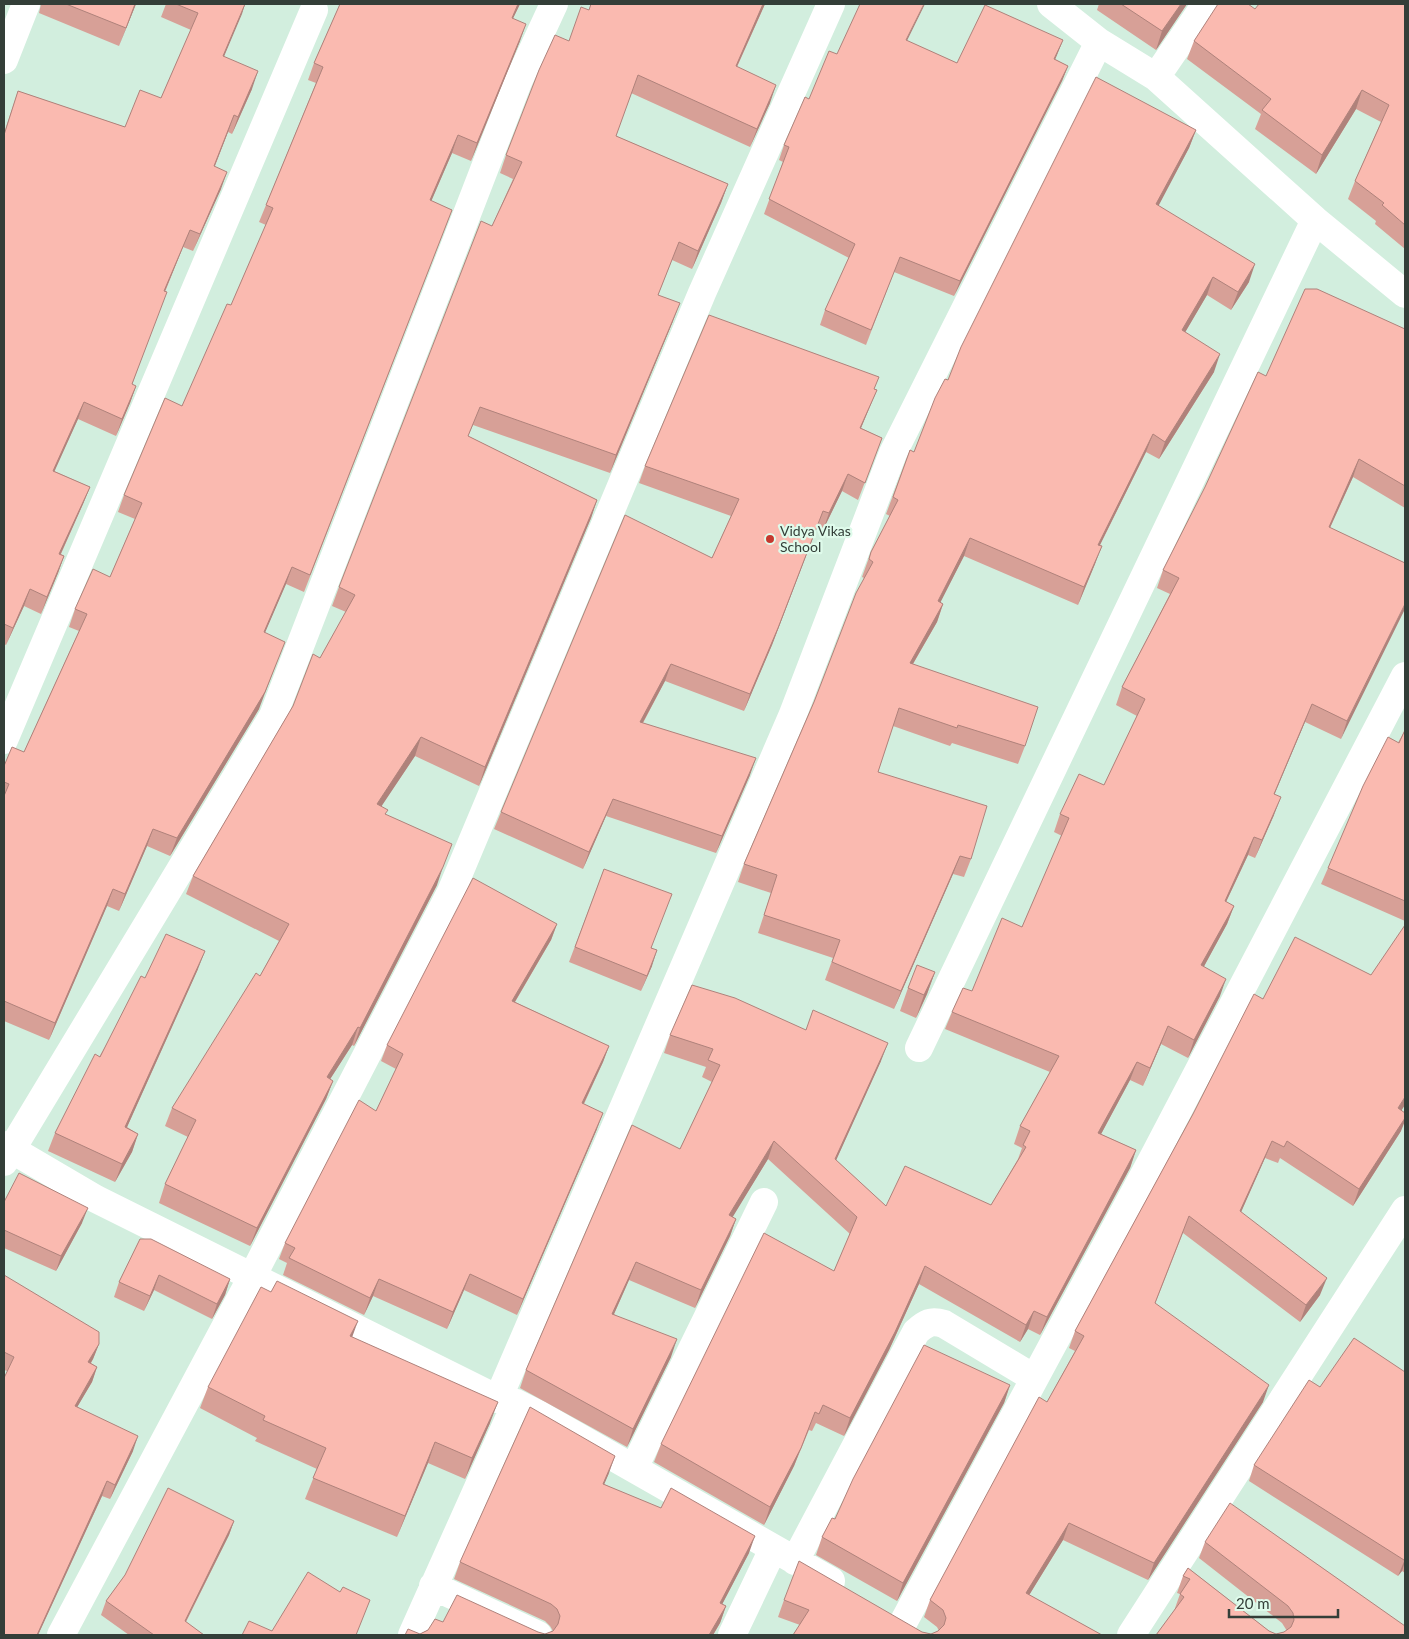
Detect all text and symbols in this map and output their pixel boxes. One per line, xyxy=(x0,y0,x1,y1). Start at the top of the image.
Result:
place label: Vidya Vikas School xyxy=(780,522,851,555)
marker: Vidya Vikas School xyxy=(764,533,776,545)
scale bar xyxy=(1229,1586,1338,1618)
text: 20 m xyxy=(1236,1594,1270,1612)

